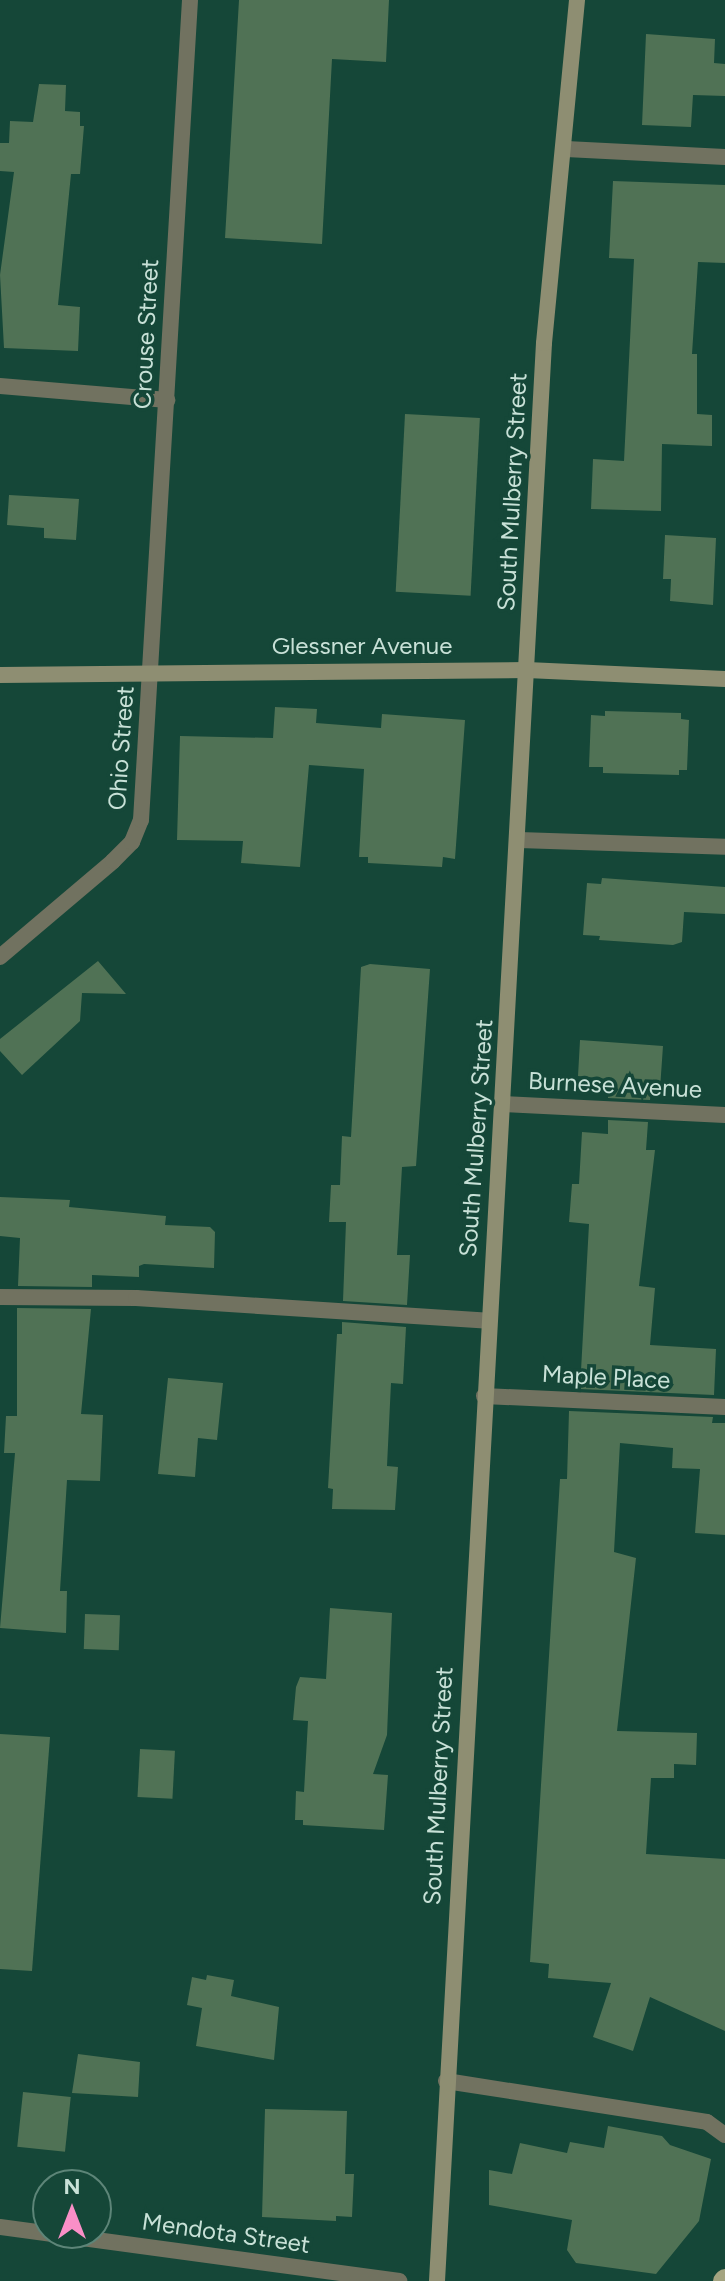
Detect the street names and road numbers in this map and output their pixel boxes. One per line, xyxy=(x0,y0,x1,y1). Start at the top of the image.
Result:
street label: Crouse Street xyxy=(128,258,164,410)
street label: South Mulberry Street xyxy=(491,372,533,612)
street label: Glessner Avenue xyxy=(272,632,452,660)
street label: Ohio Street xyxy=(102,685,140,811)
street label: South Mulberry Street xyxy=(453,1018,499,1258)
street label: Burnese Avenue xyxy=(527,1066,703,1104)
street label: Maple Place xyxy=(541,1359,671,1395)
street label: South Mulberry Street xyxy=(417,1666,459,1906)
street label: Mendota Street xyxy=(140,2207,312,2259)

